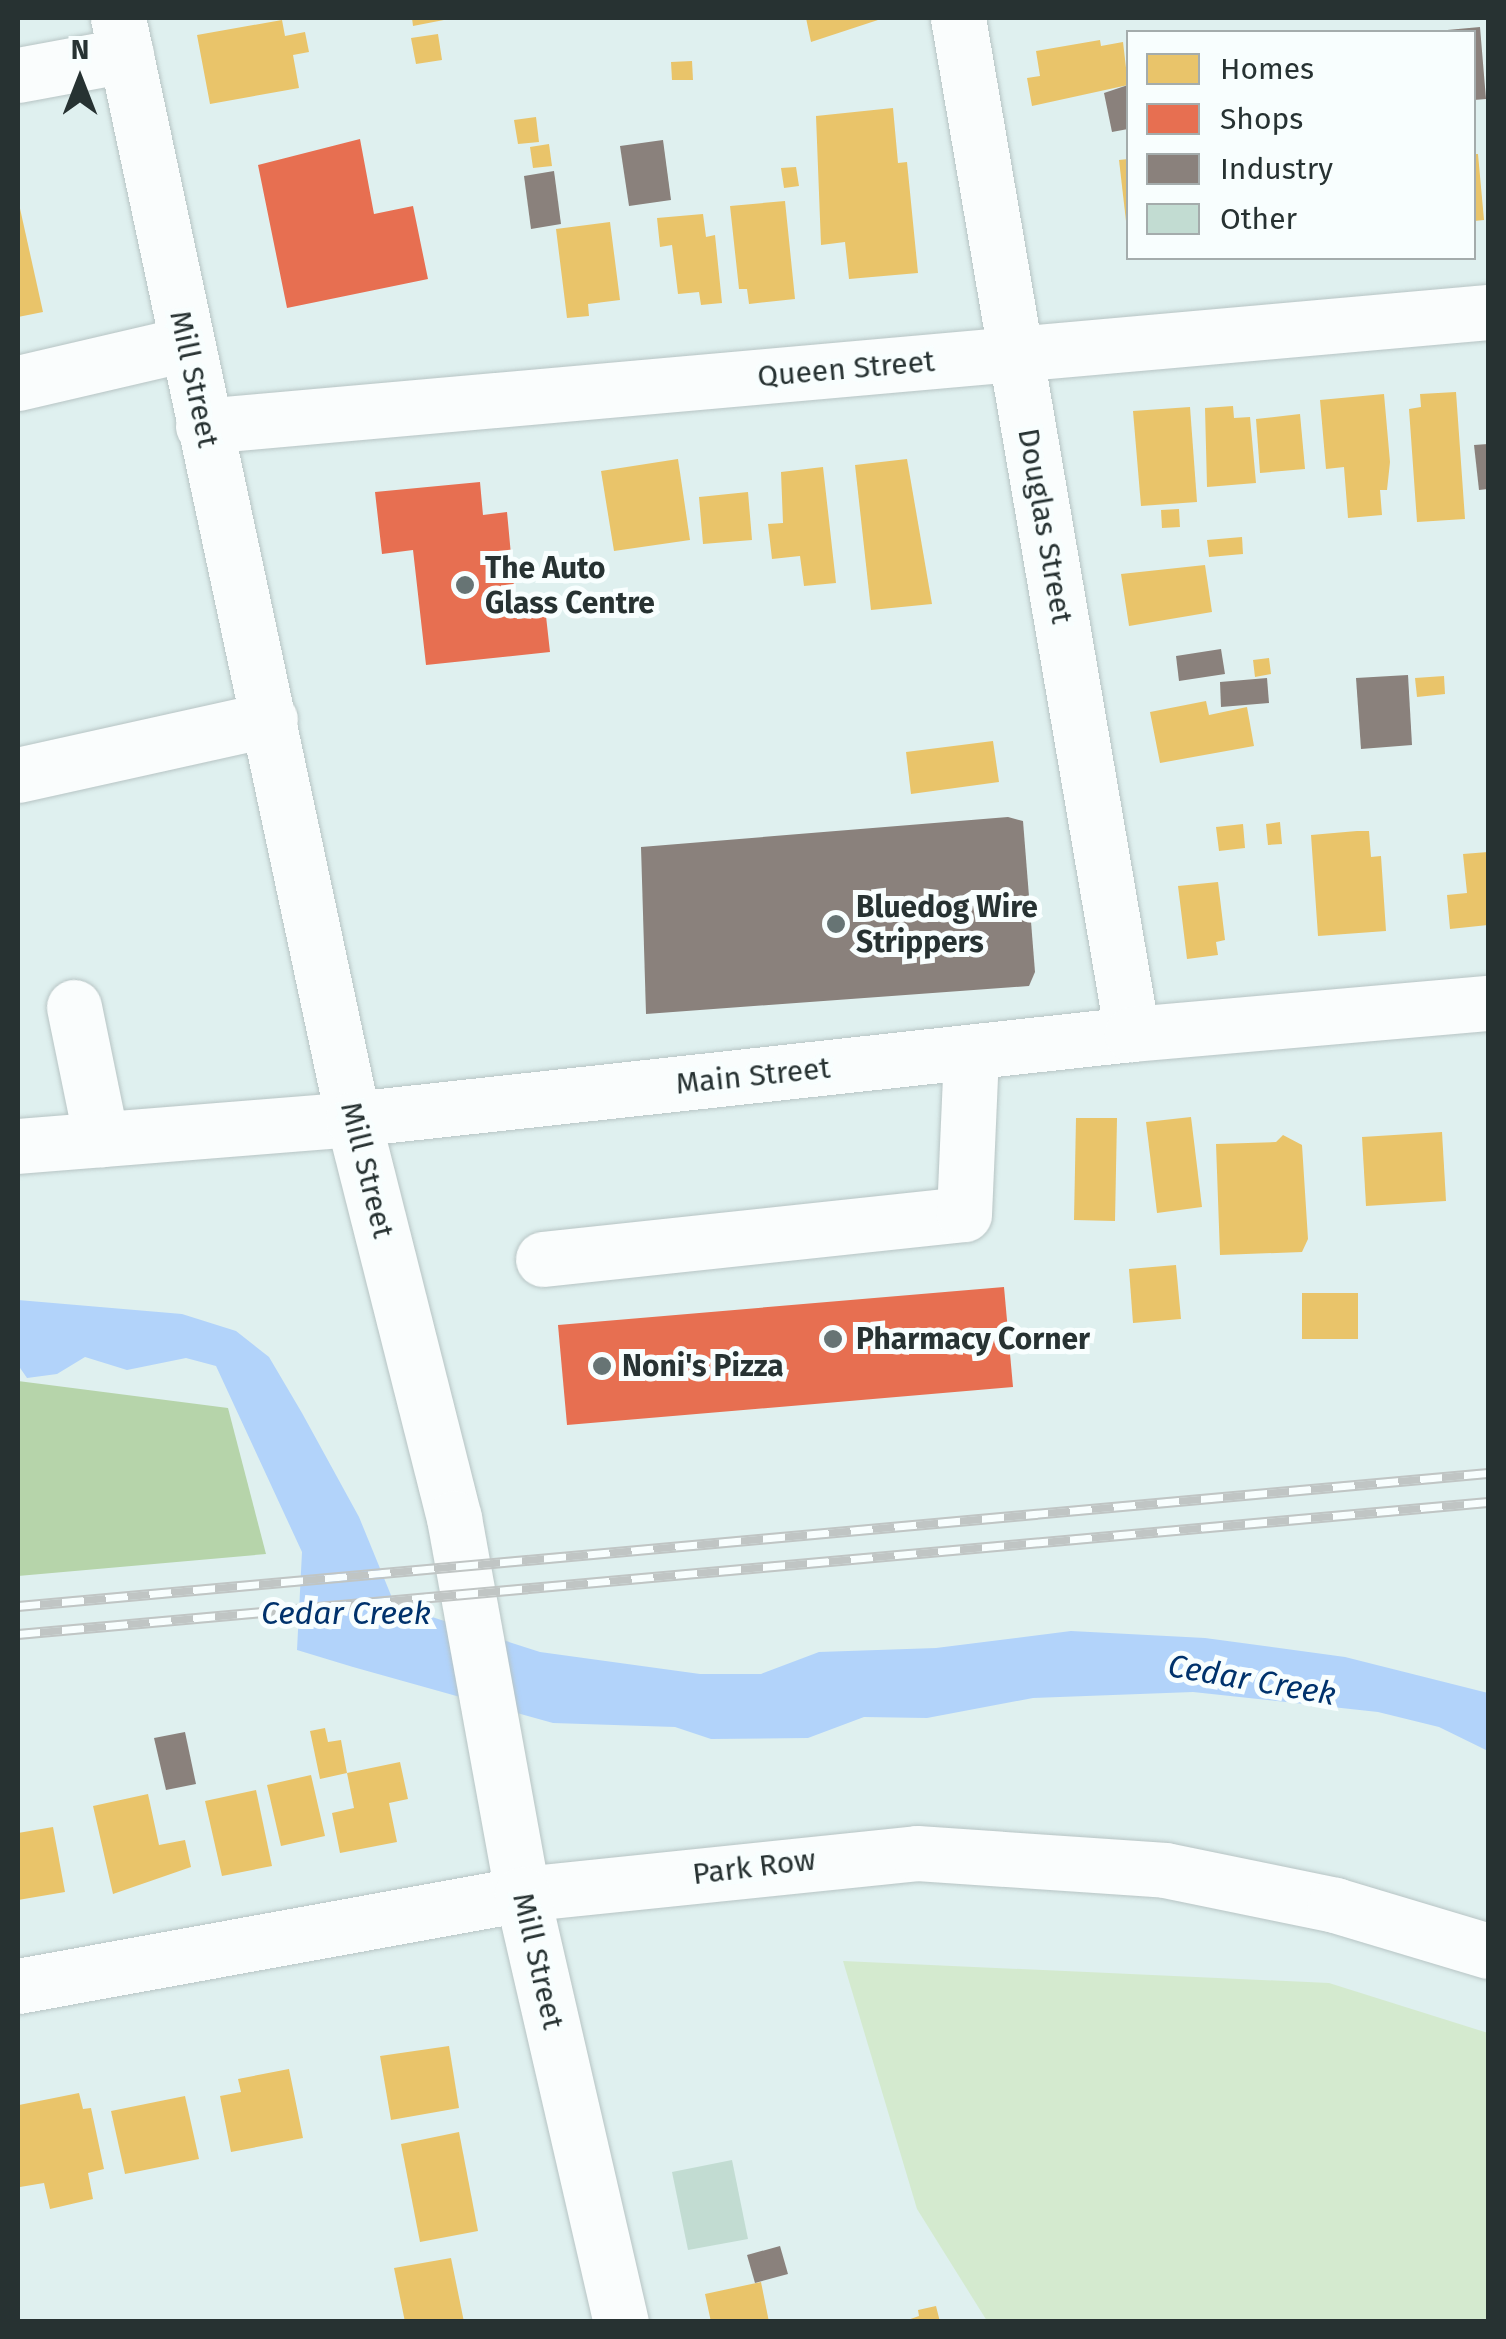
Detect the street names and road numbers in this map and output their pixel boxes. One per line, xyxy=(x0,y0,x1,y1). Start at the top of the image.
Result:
street label: Mill Street xyxy=(162,307,226,451)
street label: Queen Street xyxy=(756,343,936,395)
street label: Douglas Street xyxy=(1010,425,1080,627)
street label: Main Street xyxy=(674,1050,832,1102)
street label: Mill Street xyxy=(333,1098,401,1242)
street label: Park Row xyxy=(690,1842,818,1892)
street label: Mill Street xyxy=(505,1889,571,2033)

